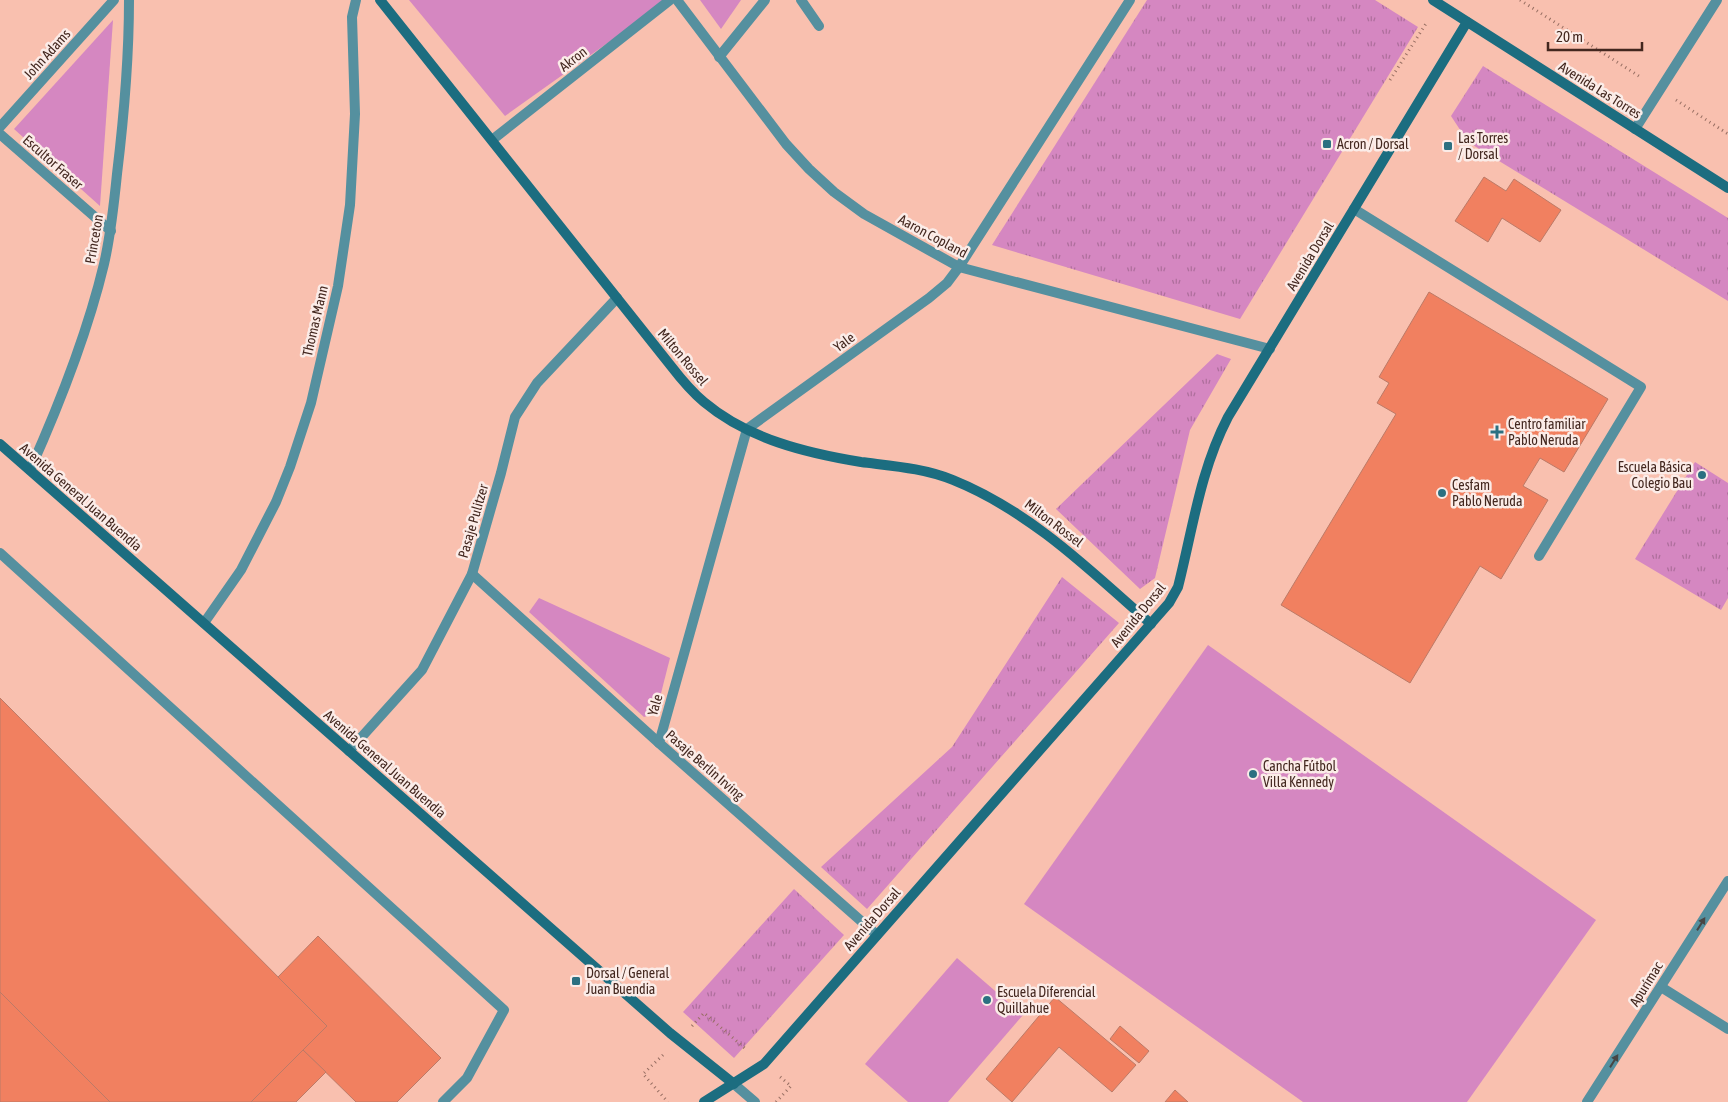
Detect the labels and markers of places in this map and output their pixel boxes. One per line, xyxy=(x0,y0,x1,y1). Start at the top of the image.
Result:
place label: Las Torres / Dorsal xyxy=(1458,130,1508,162)
place label: Acron / Dorsal xyxy=(1337,136,1409,152)
marker: Acron / Dorsal xyxy=(1321,138,1333,150)
marker: Las Torres / Dorsal xyxy=(1442,140,1454,152)
place label: Centro familiar Pablo Neruda xyxy=(1508,416,1586,448)
marker: Centro familiar Pablo Neruda xyxy=(1490,425,1504,439)
place label: Escuela Básica Colegio Bau xyxy=(1618,459,1692,491)
marker: Escuela Básica Colegio Bau xyxy=(1696,469,1708,481)
place label: Cesfam Pablo Neruda xyxy=(1452,477,1522,509)
marker: Cesfam Pablo Neruda xyxy=(1436,487,1448,499)
place label: Cancha Fútbol Villa Kennedy xyxy=(1263,758,1337,790)
marker: Cancha Fútbol Villa Kennedy xyxy=(1247,768,1259,780)
place label: Dorsal / General Juan Buendia xyxy=(586,965,670,997)
marker: Dorsal / General Juan Buendia xyxy=(570,975,582,987)
place label: Escuela Diferencial Quillahue xyxy=(997,984,1096,1016)
marker: Escuela Diferencial Quillahue xyxy=(981,994,993,1006)

